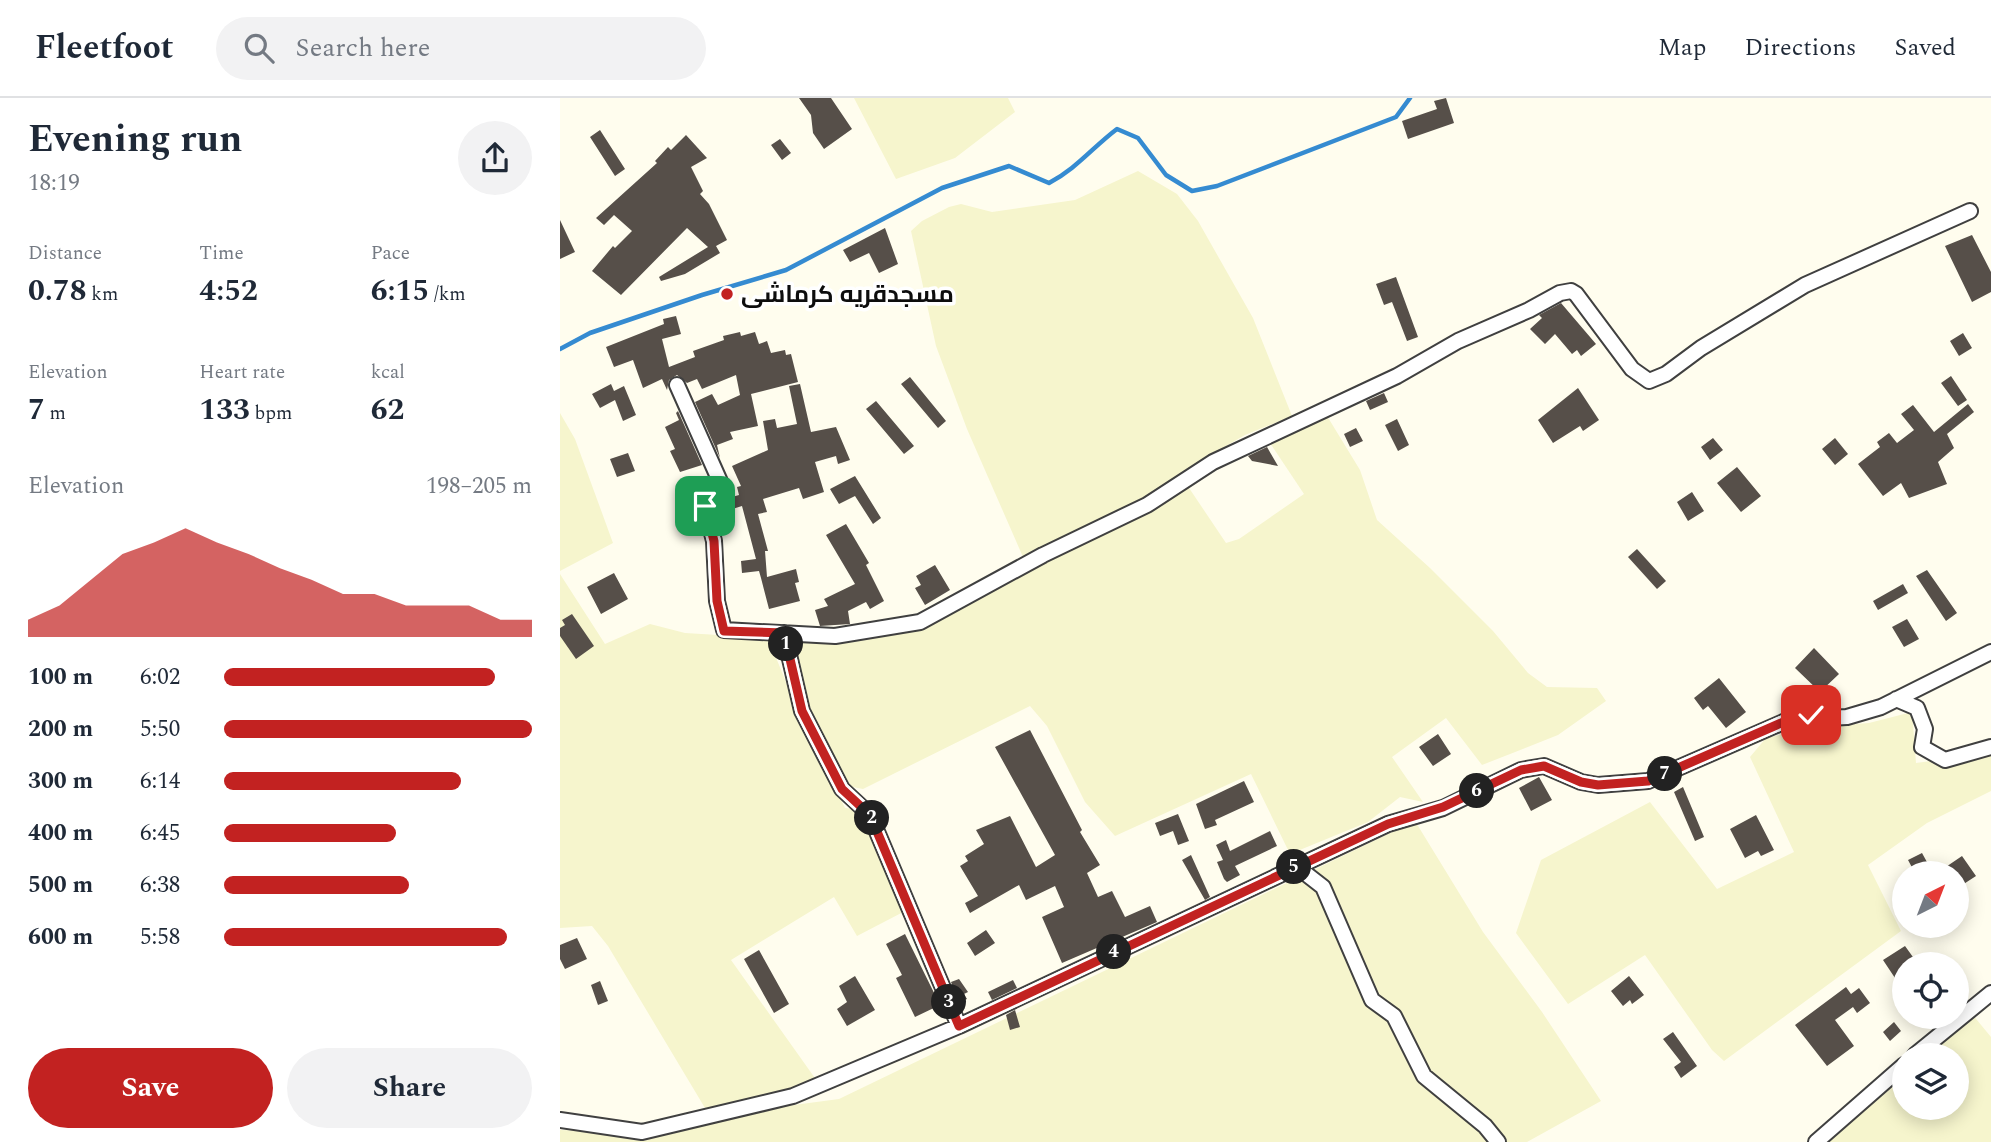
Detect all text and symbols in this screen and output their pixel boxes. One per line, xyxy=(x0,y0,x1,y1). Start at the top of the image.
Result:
search box xyxy=(216,17,706,80)
text: Fleetfoot xyxy=(35,23,174,73)
text: Search here xyxy=(296,28,430,68)
icon: search xyxy=(240,29,278,67)
text: Map xyxy=(1658,30,1706,66)
text: Directions xyxy=(1744,30,1856,66)
text: Saved xyxy=(1894,30,1956,66)
text: Evening run xyxy=(28,111,242,169)
button: share xyxy=(458,121,532,195)
text: 18:19 xyxy=(28,166,80,201)
text: Distance xyxy=(28,239,102,268)
text: Time xyxy=(199,239,244,268)
text: Pace xyxy=(371,239,410,268)
text: 0.78 xyxy=(28,268,87,314)
text: 4:52 xyxy=(199,268,258,314)
text: 6:15 xyxy=(371,268,429,314)
place label: مسجدقریه کرماشی xyxy=(741,277,954,313)
text: km xyxy=(87,280,118,309)
text: /km xyxy=(429,280,466,309)
marker: مسجدقریه کرماشی xyxy=(719,286,735,302)
text: Elevation xyxy=(28,358,108,387)
text: Heart rate xyxy=(199,358,285,387)
text: kcal xyxy=(371,358,405,387)
text: 7 xyxy=(28,387,45,433)
text: 133 xyxy=(199,387,250,433)
text: 62 xyxy=(371,387,404,433)
text: m xyxy=(45,399,66,428)
text: bpm xyxy=(250,399,292,428)
text: Elevation xyxy=(28,469,124,504)
text: 198–205 m xyxy=(426,469,532,504)
pin xyxy=(675,476,735,536)
icon: arrive xyxy=(686,487,724,525)
pin: 1 xyxy=(768,626,804,662)
text: 1 xyxy=(780,629,791,658)
text: 100 m xyxy=(28,660,93,695)
text: 6:02 xyxy=(140,660,180,695)
pin xyxy=(1781,685,1841,745)
icon: check xyxy=(1792,696,1830,734)
text: 200 m xyxy=(28,712,93,747)
text: 5:50 xyxy=(140,712,180,747)
pin: 7 xyxy=(1648,756,1682,792)
text: 7 xyxy=(1659,759,1670,788)
text: 300 m xyxy=(28,764,93,799)
text: 6:14 xyxy=(140,764,180,799)
pin: 6 xyxy=(1460,774,1494,808)
text: 6 xyxy=(1471,776,1482,805)
pin: 2 xyxy=(854,800,890,836)
text: 2 xyxy=(866,803,877,832)
text: 400 m xyxy=(28,816,93,851)
text: 6:45 xyxy=(140,816,180,851)
pin: 5 xyxy=(1276,850,1312,884)
text: 5 xyxy=(1288,852,1299,881)
north arrow xyxy=(1892,861,1969,938)
map controls xyxy=(1892,861,1969,1120)
text: 500 m xyxy=(28,868,93,903)
text: 6:38 xyxy=(140,868,180,903)
text: 600 m xyxy=(28,920,93,955)
text: 5:58 xyxy=(140,920,180,955)
pin: 4 xyxy=(1096,934,1132,970)
text: 4 xyxy=(1108,937,1119,966)
button: locate xyxy=(1892,952,1969,1029)
pin: 3 xyxy=(932,984,966,1020)
text: 3 xyxy=(943,987,954,1016)
button: layers xyxy=(1892,1043,1969,1120)
button: Save xyxy=(28,1048,273,1128)
button: Share xyxy=(287,1048,532,1128)

